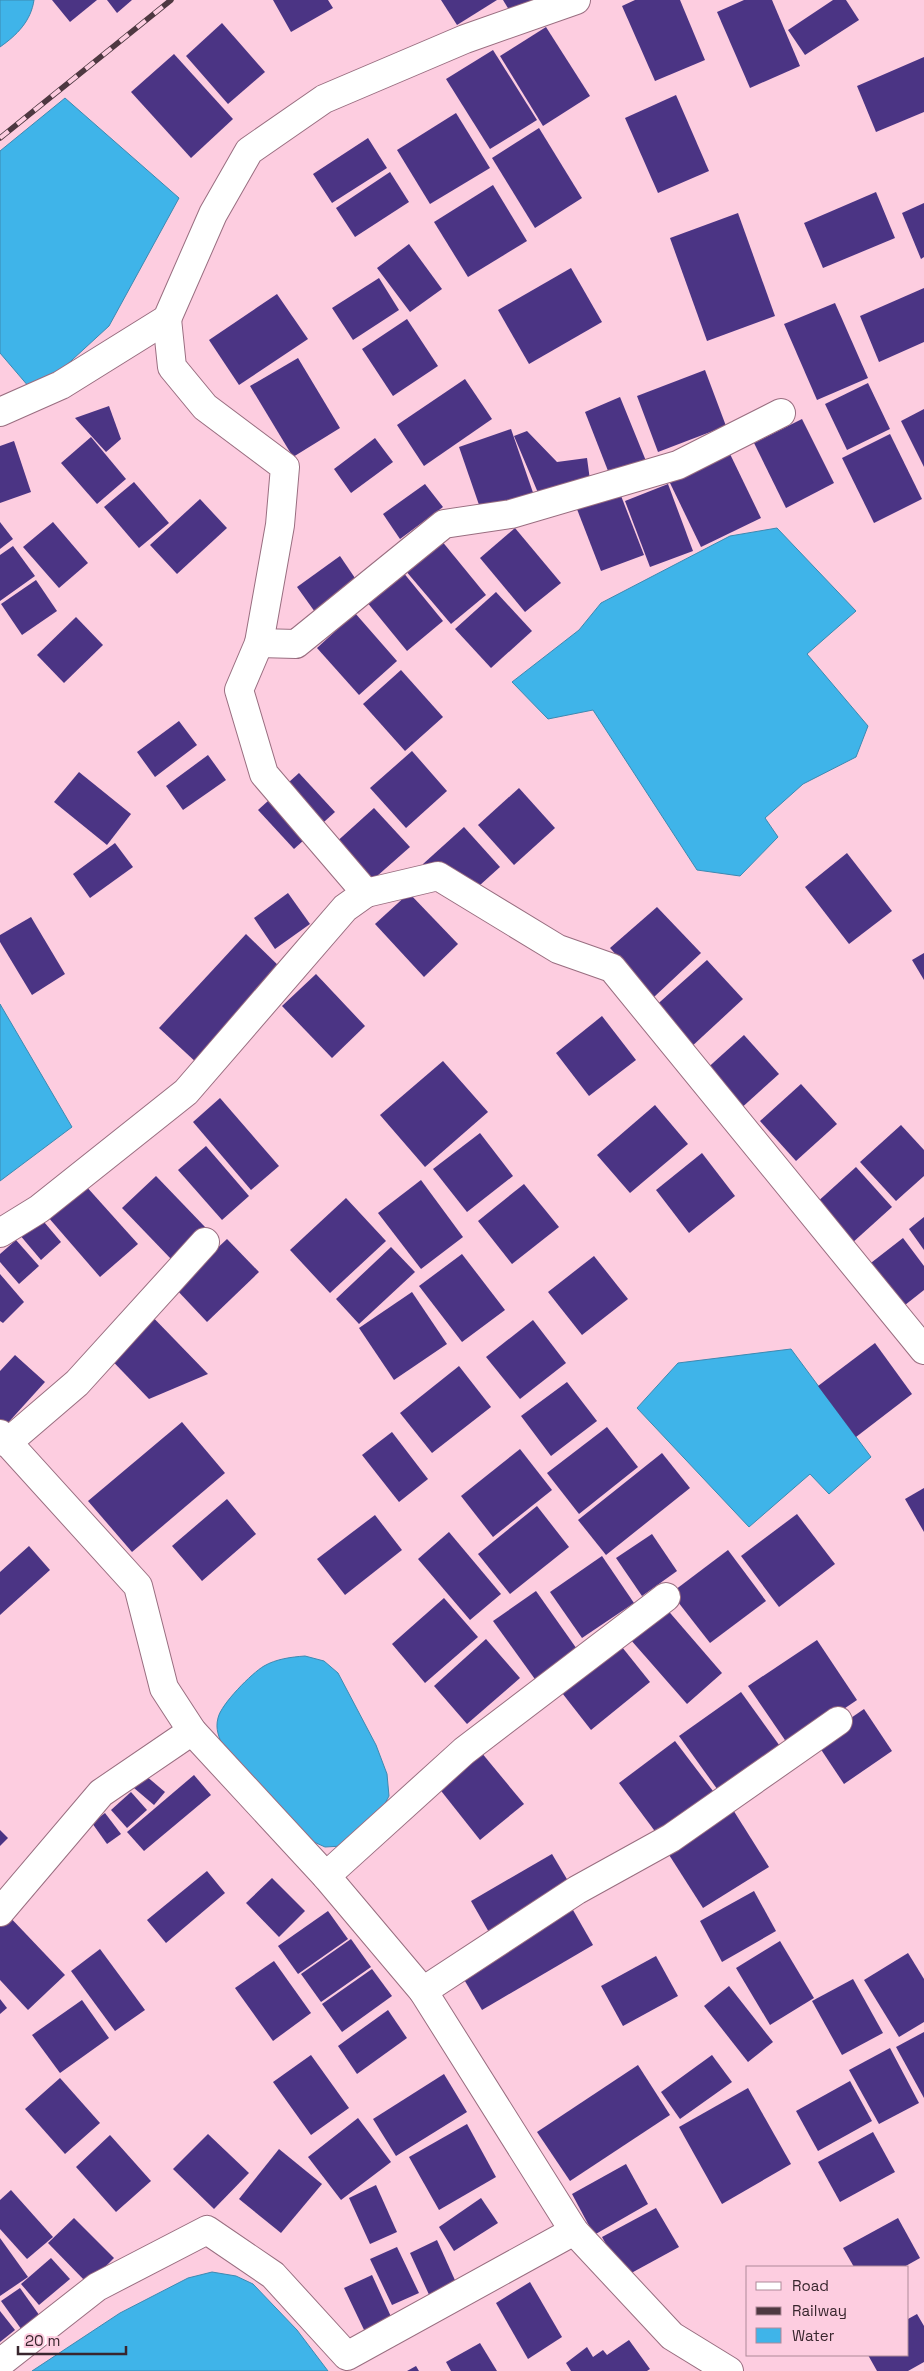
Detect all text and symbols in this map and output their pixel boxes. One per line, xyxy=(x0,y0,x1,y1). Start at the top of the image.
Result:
legend xyxy=(746,2266,909,2356)
text: Road xyxy=(792,2276,829,2295)
text: Railway xyxy=(792,2301,847,2320)
scale bar xyxy=(18,2324,125,2356)
text: Water xyxy=(792,2326,835,2345)
text: 20 m xyxy=(25,2331,60,2350)

